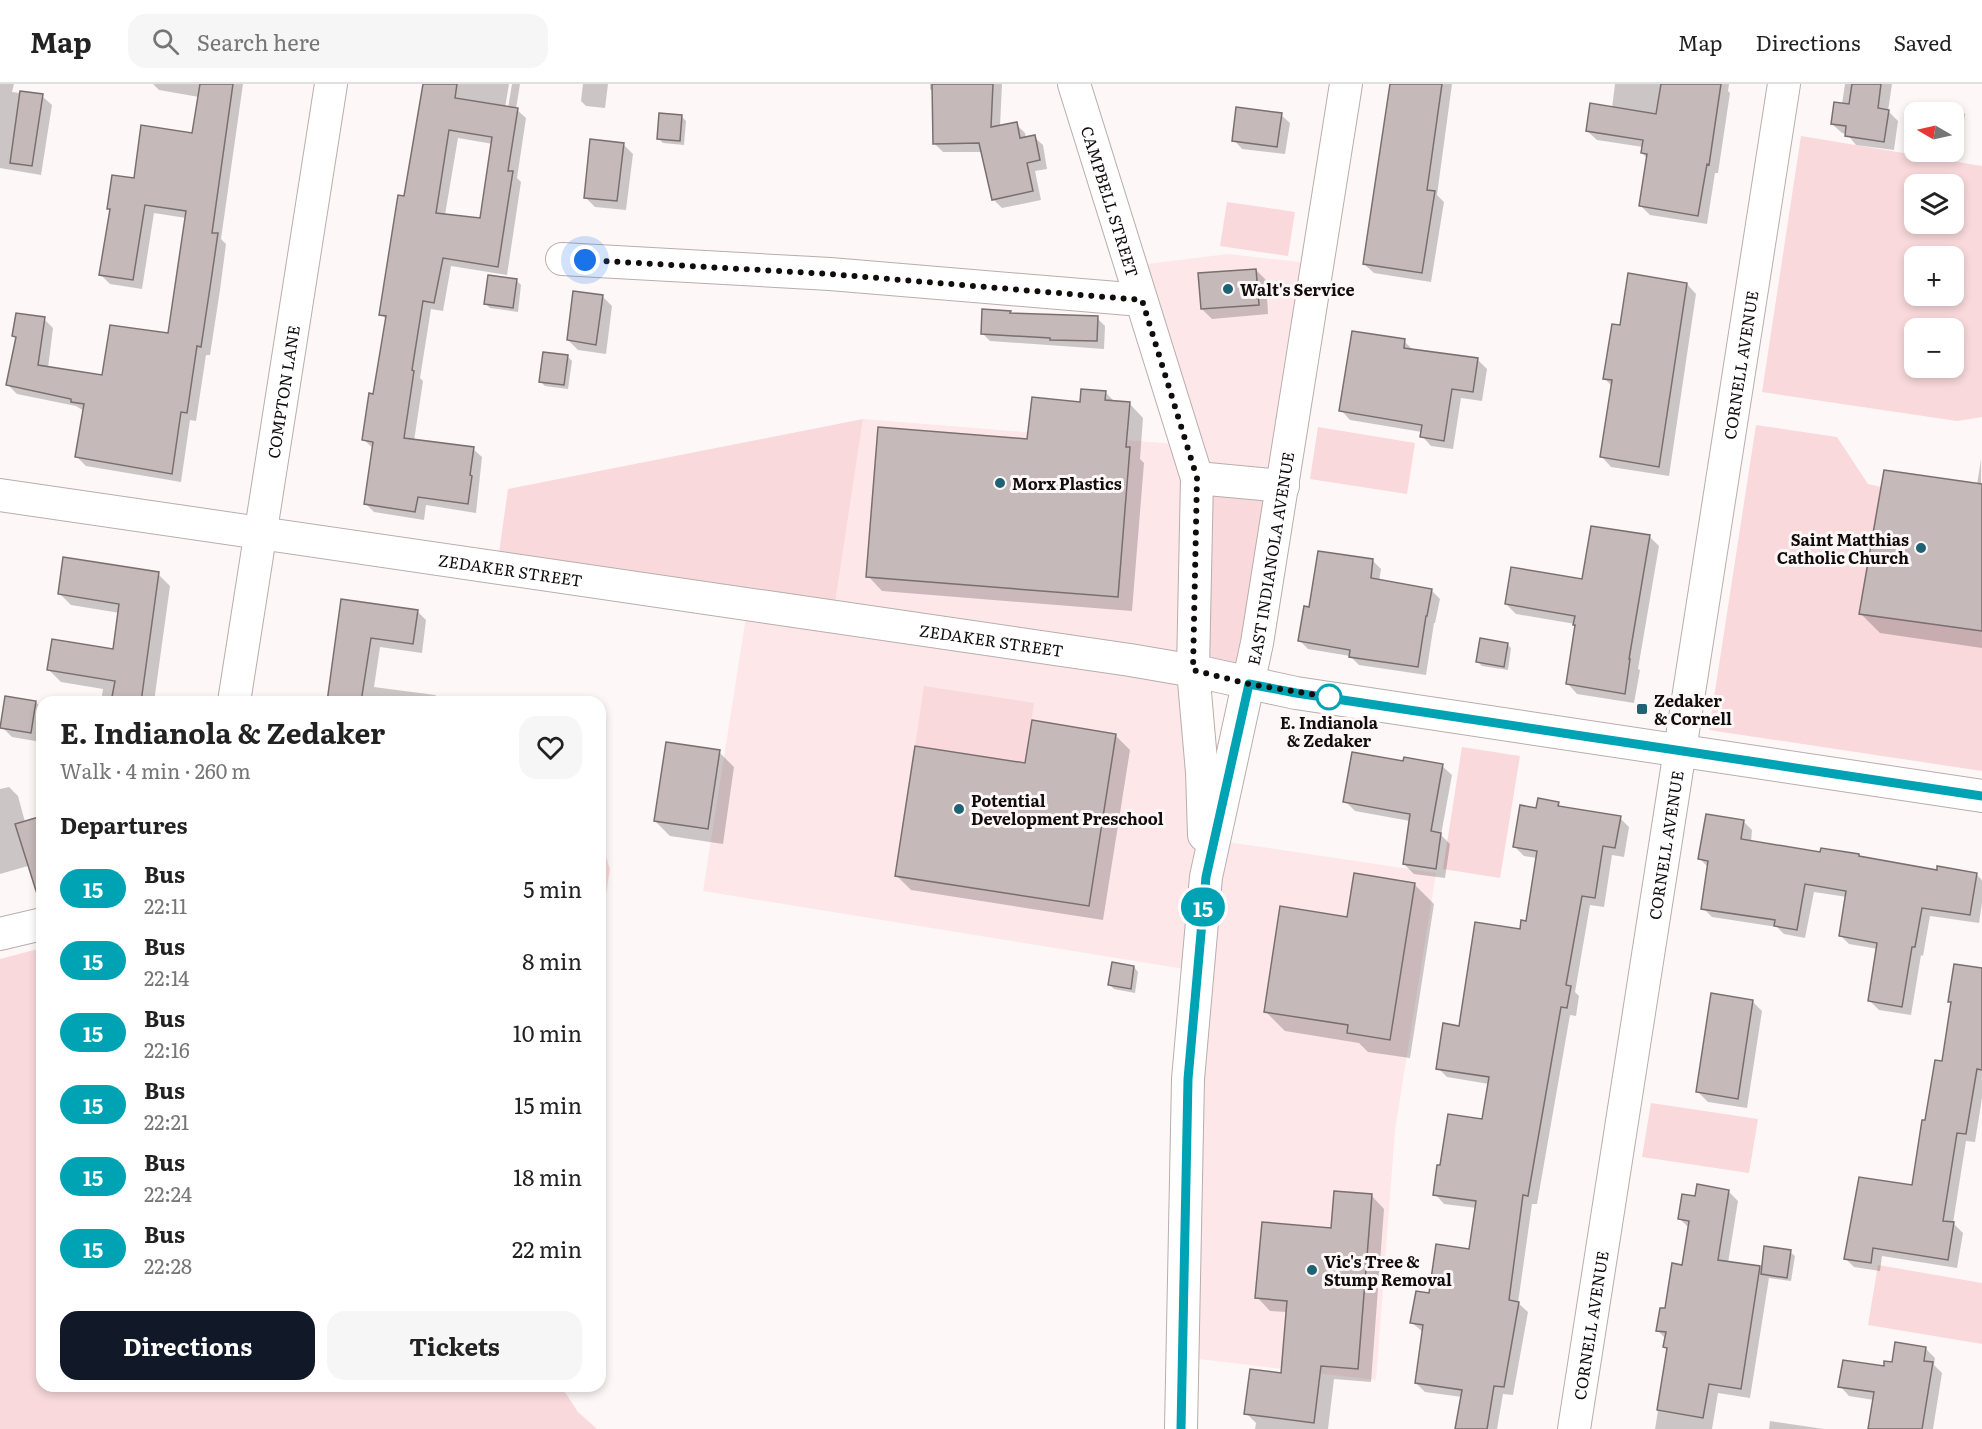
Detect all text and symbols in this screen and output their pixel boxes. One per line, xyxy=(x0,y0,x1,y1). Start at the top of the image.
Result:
search box xyxy=(128,14,548,68)
text: Map xyxy=(30,20,92,62)
icon: search xyxy=(149,25,182,58)
text: Search here xyxy=(197,25,320,58)
text: Map xyxy=(1678,26,1723,57)
text: Directions xyxy=(1756,26,1861,57)
text: Saved xyxy=(1894,26,1952,57)
north arrow xyxy=(1904,102,1964,162)
map controls xyxy=(1904,102,1964,378)
street label: CAMPBELL STREET xyxy=(1076,123,1146,280)
button: layers xyxy=(1904,174,1964,234)
your location xyxy=(570,245,600,275)
button: + xyxy=(1904,246,1964,306)
place label: Walt's Service xyxy=(1240,277,1354,301)
marker: Walt's Service xyxy=(1221,282,1235,296)
street label: CORNELL AVENUE xyxy=(1717,289,1764,441)
button: − xyxy=(1904,318,1964,378)
street label: COMPTON LANE xyxy=(260,323,305,460)
street label: EAST INDIANOLA AVENUE xyxy=(1241,450,1299,667)
place label: Morx Plastics xyxy=(1012,471,1122,495)
marker: Morx Plastics xyxy=(993,476,1007,490)
place label: Saint Matthias Catholic Church xyxy=(1777,527,1909,569)
marker: Saint Matthias Catholic Church xyxy=(1914,541,1928,555)
street label: ZEDAKER STREET xyxy=(437,547,584,592)
street label: ZEDAKER STREET xyxy=(918,617,1065,662)
marker: E. Indianola & Zedaker xyxy=(1316,684,1342,710)
place label: Zedaker & Cornell xyxy=(1654,688,1732,730)
marker: Zedaker & Cornell xyxy=(1635,702,1649,716)
place label: E. Indianola & Zedaker xyxy=(1280,710,1379,752)
text: E. Indianola & Zedaker xyxy=(60,711,385,753)
button: heart xyxy=(519,716,582,779)
text: Walk · 4 min · 260 m xyxy=(60,755,251,785)
street label: CORNELL AVENUE xyxy=(1642,769,1689,921)
place label: Potential Development Preschool xyxy=(971,788,1164,830)
marker: Potential Development Preschool xyxy=(952,802,966,816)
text: Departures xyxy=(60,808,187,841)
text: Bus xyxy=(144,857,185,890)
text: 5 min xyxy=(523,872,582,905)
text: 15 xyxy=(83,873,103,904)
line badge: 15 xyxy=(1176,888,1230,926)
text: 22:11 xyxy=(144,890,187,920)
text: 15 xyxy=(1193,892,1213,923)
text: Bus xyxy=(144,929,185,962)
text: 8 min xyxy=(522,944,582,977)
text: 15 xyxy=(83,945,103,976)
text: 22:14 xyxy=(144,962,189,992)
text: Bus xyxy=(144,1001,185,1034)
text: 10 min xyxy=(513,1016,582,1049)
text: 15 xyxy=(83,1017,103,1048)
text: 22:16 xyxy=(144,1034,190,1064)
text: Bus xyxy=(144,1073,185,1106)
text: 15 min xyxy=(514,1088,582,1121)
text: 15 xyxy=(83,1089,103,1120)
text: 22:21 xyxy=(144,1106,189,1136)
text: Bus xyxy=(144,1145,185,1178)
text: 18 min xyxy=(513,1160,582,1193)
text: 15 xyxy=(83,1161,103,1192)
text: 22:24 xyxy=(144,1178,192,1208)
text: Bus xyxy=(144,1217,185,1250)
text: 22 min xyxy=(512,1232,582,1265)
text: 15 xyxy=(83,1233,103,1264)
place label: Vic's Tree & Stump Removal xyxy=(1324,1249,1452,1291)
street label: CORNELL AVENUE xyxy=(1567,1249,1614,1402)
text: 22:28 xyxy=(144,1250,192,1280)
marker: Vic's Tree & Stump Removal xyxy=(1305,1263,1319,1277)
button: Directions xyxy=(60,1311,315,1380)
button: Tickets xyxy=(327,1311,582,1380)

